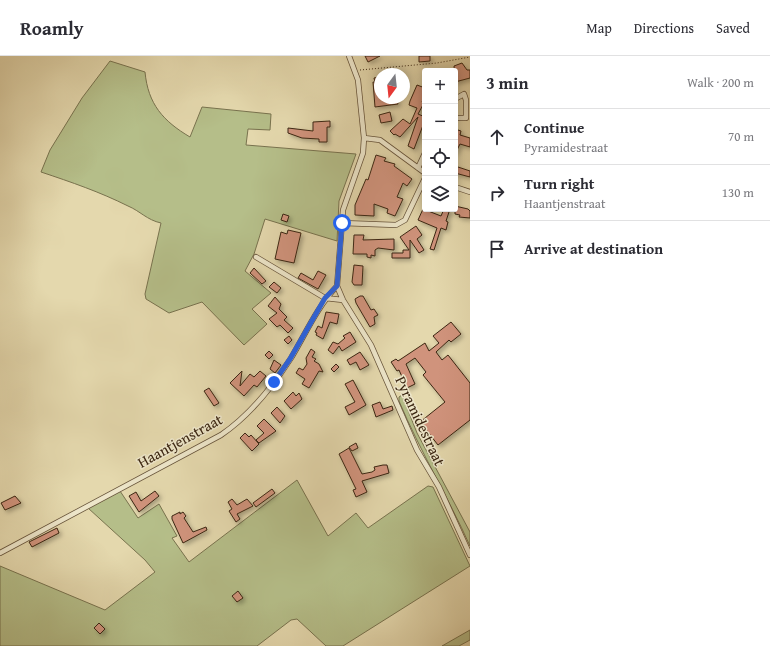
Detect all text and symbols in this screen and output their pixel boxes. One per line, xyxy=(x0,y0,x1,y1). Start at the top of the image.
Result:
text: Roamly xyxy=(20,14,84,42)
text: Map xyxy=(586,18,612,38)
text: Directions xyxy=(634,18,694,38)
text: Saved xyxy=(716,18,750,38)
north arrow xyxy=(374,68,410,104)
map controls xyxy=(422,68,458,212)
button: + xyxy=(422,68,458,104)
text: 3 min xyxy=(486,70,528,95)
text: Walk · 200 m xyxy=(687,73,754,92)
button: − xyxy=(422,104,458,140)
text: Continue xyxy=(524,117,585,138)
icon: ahead xyxy=(486,126,508,148)
text: 70 m xyxy=(728,127,754,146)
text: Pyramidestraat xyxy=(524,138,608,157)
button: locate xyxy=(422,140,458,176)
text: Turn right xyxy=(524,173,595,194)
button: layers xyxy=(422,176,458,212)
icon: right xyxy=(486,182,508,204)
text: 130 m xyxy=(722,183,754,202)
text: Haantjenstraat xyxy=(524,194,606,213)
route start xyxy=(333,214,351,232)
icon: arrive xyxy=(486,238,508,260)
text: Arrive at destination xyxy=(524,238,663,259)
street label: Pyramidestraat xyxy=(390,372,451,470)
route end xyxy=(265,373,283,391)
street label: Haantjenstraat xyxy=(134,408,227,473)

